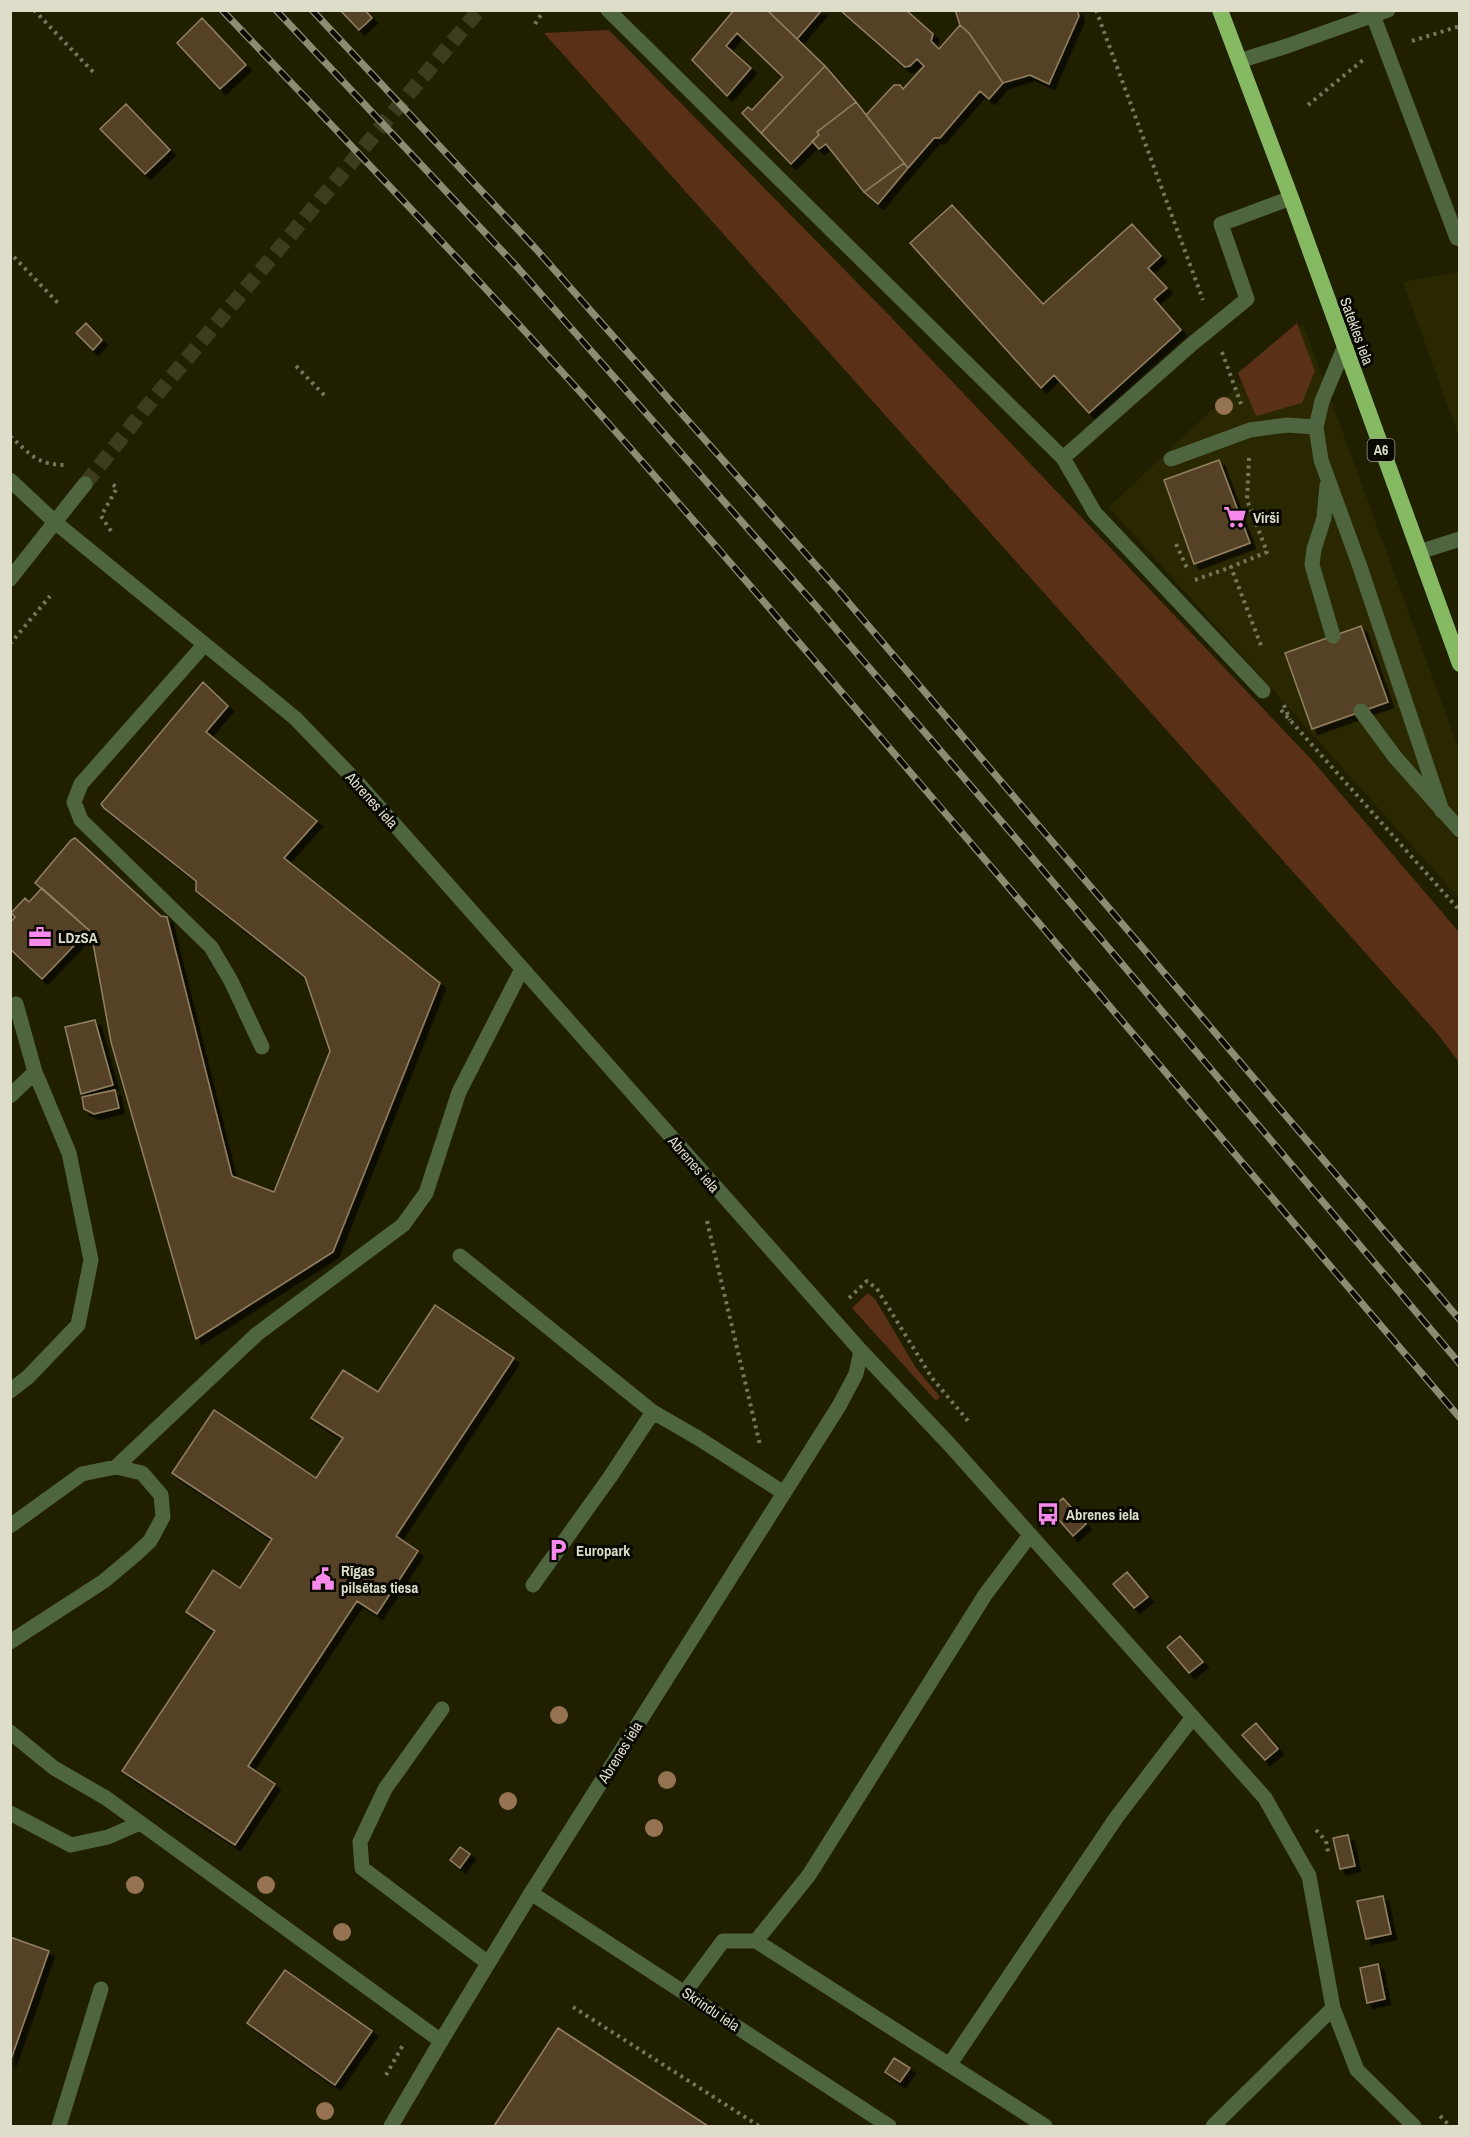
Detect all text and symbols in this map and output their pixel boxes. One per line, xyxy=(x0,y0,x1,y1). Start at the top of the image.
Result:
street label: Satekles iela xyxy=(1335,294,1379,368)
road number: A6 xyxy=(1368,439,1394,461)
supermarket icon: Virši xyxy=(1222,504,1248,530)
place label: Virši xyxy=(1253,507,1279,528)
street label: Abrenes iela xyxy=(340,767,403,833)
office icon: LDzSA xyxy=(27,924,53,950)
place label: LDzSA xyxy=(58,927,98,948)
street label: Abrenes iela xyxy=(663,1130,725,1197)
bus stop icon: Abrenes iela xyxy=(1035,1501,1061,1527)
place label: Abrenes iela xyxy=(1066,1504,1139,1525)
parking icon: Europark xyxy=(545,1537,571,1563)
place label: Europark xyxy=(576,1540,630,1561)
place label: Rīgas pilsētas tiesa xyxy=(341,1560,418,1598)
public building icon: Rīgas pilsētas tiesa xyxy=(310,1566,336,1592)
street label: Abrenes iela xyxy=(592,1717,647,1788)
street label: Skrindu iela xyxy=(678,1982,744,2036)

